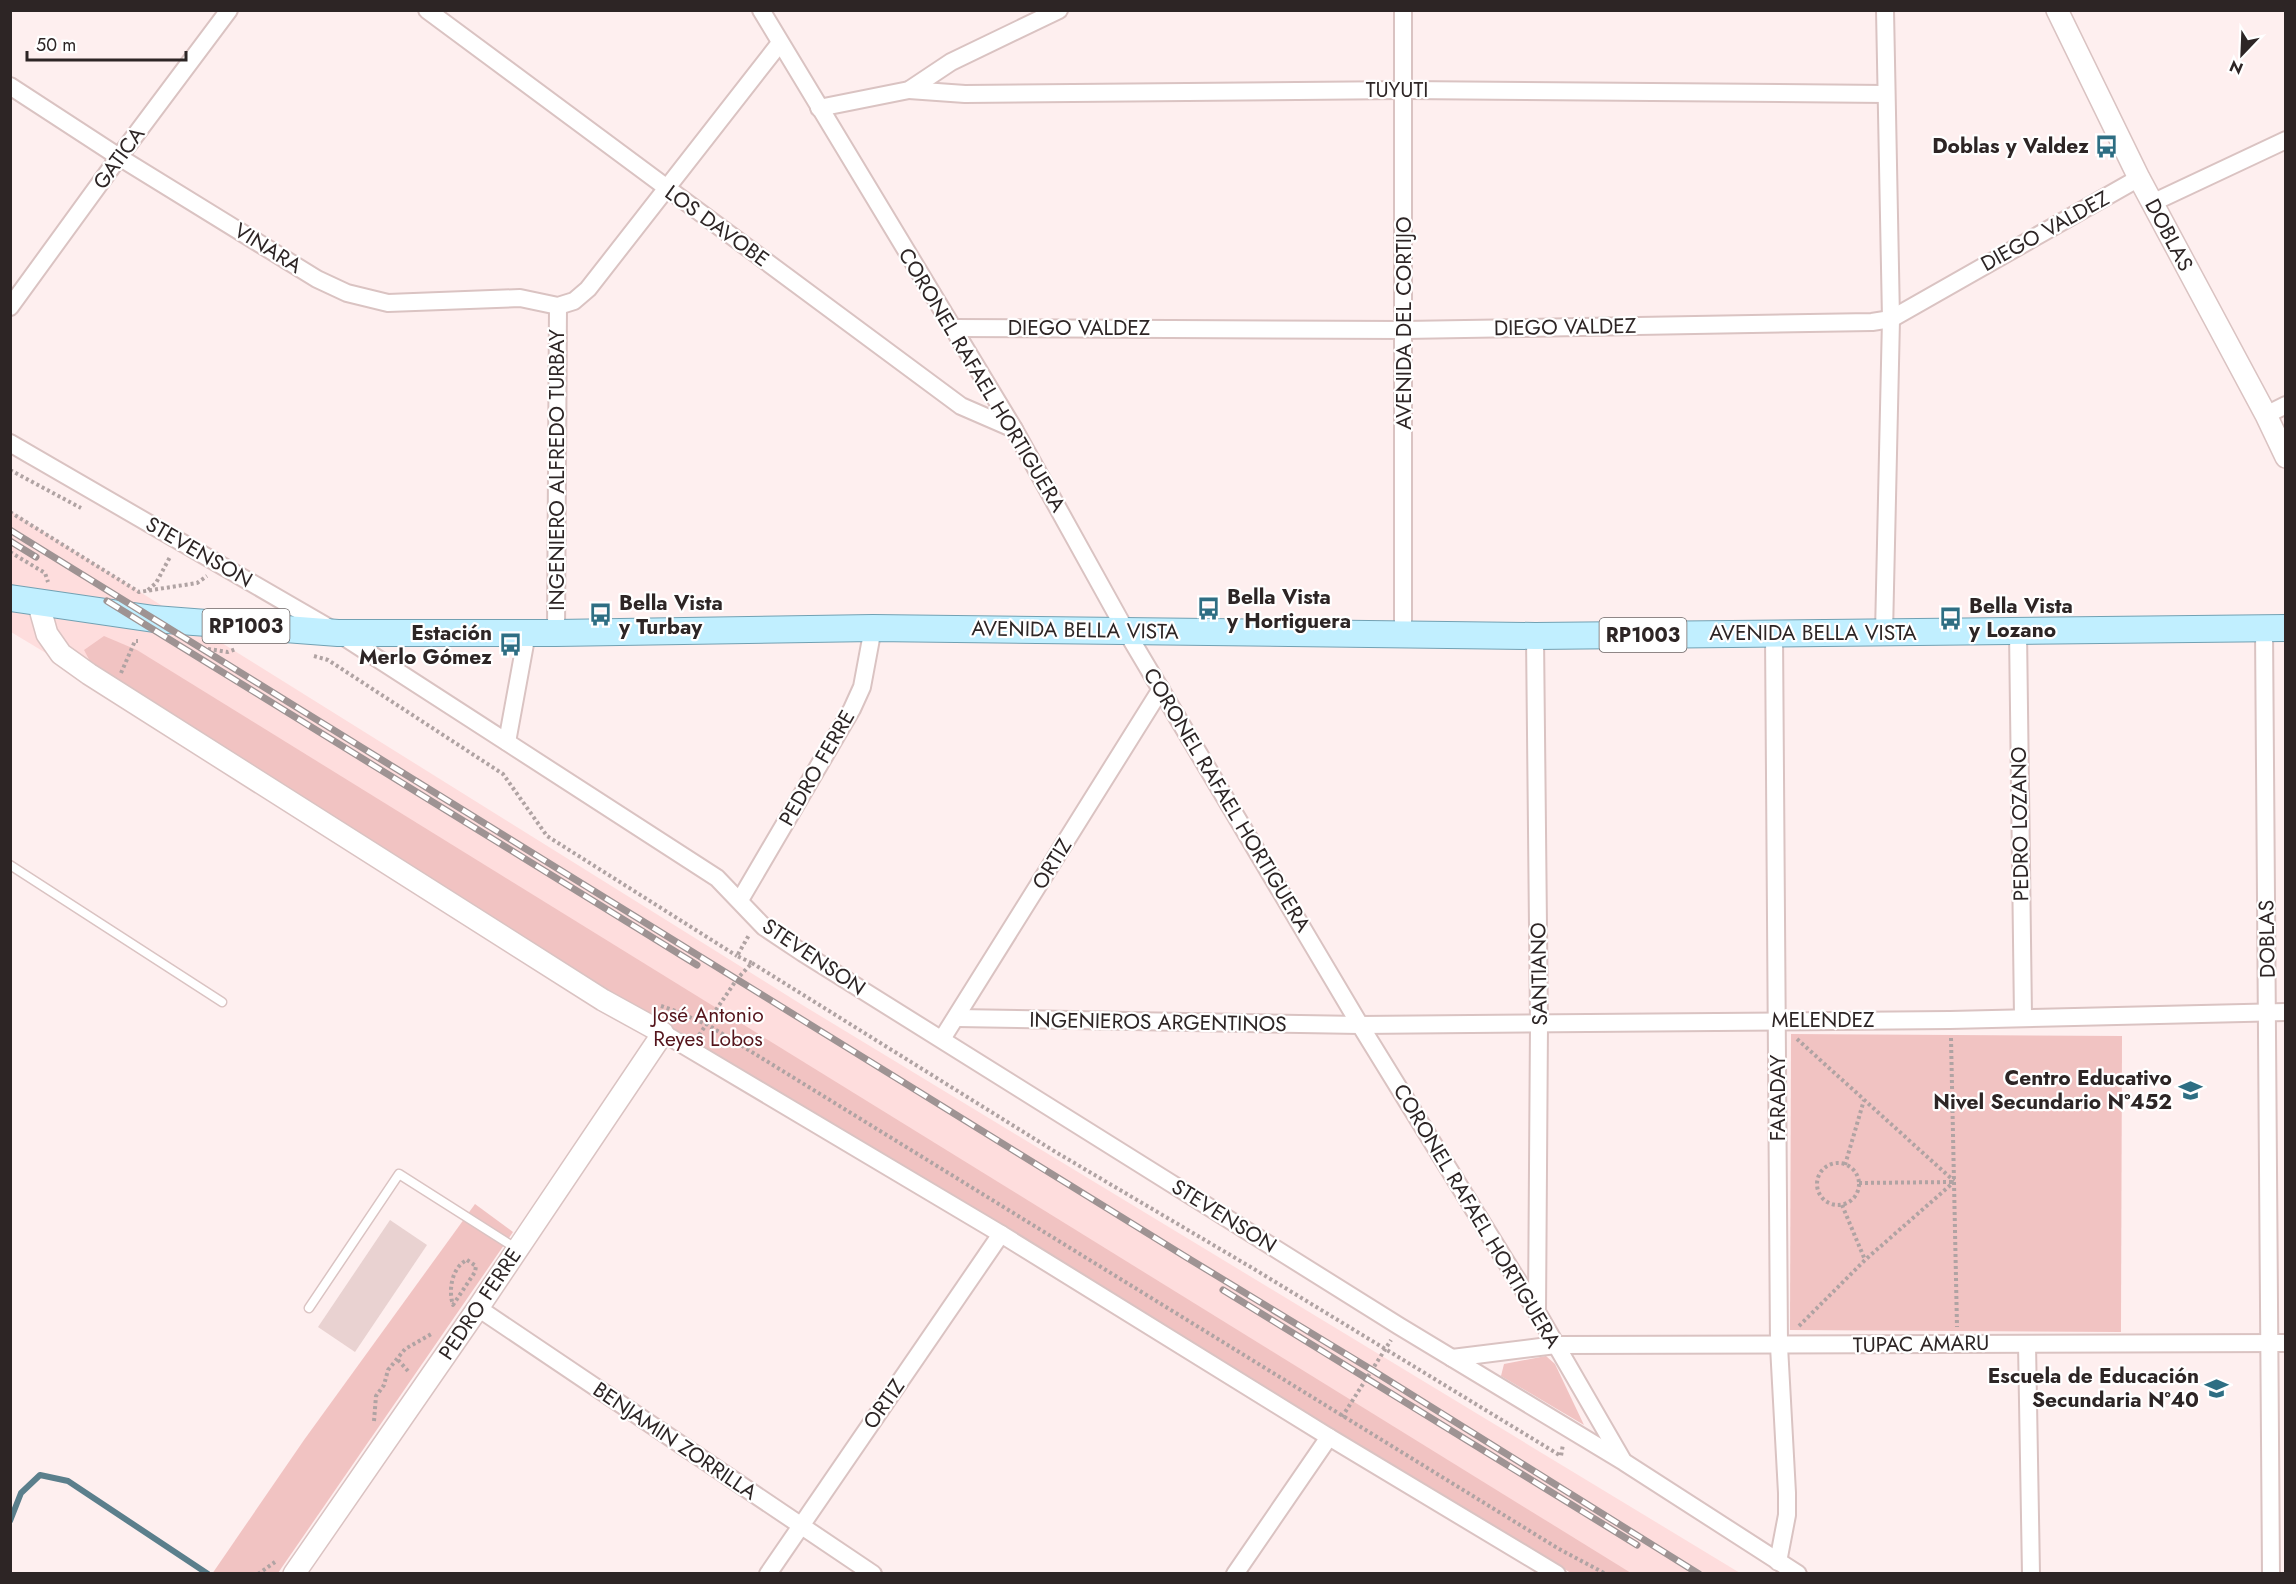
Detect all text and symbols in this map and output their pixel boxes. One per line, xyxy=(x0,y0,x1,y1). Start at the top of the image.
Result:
scale bar xyxy=(27,24,186,62)
north arrow xyxy=(2212,24,2272,84)
text: 50 m xyxy=(36,32,76,58)
text: N xyxy=(2226,54,2247,80)
street label: TUYUTI xyxy=(1366,75,1428,105)
street label: GATICA xyxy=(86,120,152,195)
place label: Doblas y Valdez xyxy=(1932,131,2089,161)
bus stop icon: Doblas y Valdez xyxy=(2094,133,2120,159)
street label: LOS DAVOBE xyxy=(659,178,775,274)
street label: DIEGO VALDEZ xyxy=(1975,183,2115,279)
street label: DOBLAS xyxy=(2137,194,2201,276)
street label: VINARA xyxy=(228,215,308,281)
street label: AVENIDA DEL CORTIJO xyxy=(1389,216,1419,430)
street label: CORONEL RAFAEL HORTIGUERA xyxy=(891,242,1073,518)
street label: DIEGO VALDEZ xyxy=(1493,311,1637,343)
street label: DIEGO VALDEZ xyxy=(1008,313,1151,343)
street label: INGENIERO ALFREDO TURBAY xyxy=(542,329,572,611)
street label: STEVENSON xyxy=(140,509,258,595)
place label: Bella Vista y Hortiguera xyxy=(1226,582,1351,636)
place label: Bella Vista y Turbay xyxy=(618,588,723,642)
place label: Bella Vista y Lozano xyxy=(1968,591,2073,645)
bus stop icon: Bella Vista y Hortiguera xyxy=(1196,596,1222,622)
bus stop icon: Bella Vista y Turbay xyxy=(588,602,614,628)
bus stop icon: Bella Vista y Lozano xyxy=(1938,605,1964,631)
road number: RP1003 xyxy=(202,609,290,643)
street label: AVENIDA BELLA VISTA xyxy=(971,613,1179,647)
place label: Estación Merlo Gómez xyxy=(359,618,492,672)
road number: RP1003 xyxy=(1600,618,1686,652)
street label: AVENIDA BELLA VISTA xyxy=(1709,618,1917,648)
bus stop icon: Estación Merlo Gómez xyxy=(497,632,523,658)
street label: CORONEL RAFAEL HORTIGUERA xyxy=(1136,662,1318,938)
street label: PEDRO FERRE xyxy=(772,705,862,831)
street label: PEDRO LOZANO xyxy=(2004,746,2036,902)
street label: ORTIZ xyxy=(1025,832,1080,895)
street label: DOBLAS xyxy=(2251,900,2283,978)
street label: STEVENSON xyxy=(756,911,872,1003)
street label: SANTIANO xyxy=(1523,922,1555,1026)
park label: José Antonio Reyes Lobos xyxy=(649,1000,764,1054)
street label: INGENIEROS ARGENTINOS xyxy=(1029,1005,1287,1039)
street label: MELENDEZ xyxy=(1771,1005,1875,1035)
street label: FARADAY xyxy=(1763,1055,1793,1141)
place label: Centro Educativo Nivel Secundario Nº452 xyxy=(1933,1063,2172,1117)
school or university icon: Centro Educativo Nivel Secundario Nº452 xyxy=(2177,1077,2203,1103)
street label: CORONEL RAFAEL HORTIGUERA xyxy=(1386,1078,1568,1354)
street label: STEVENSON xyxy=(1166,1172,1282,1260)
street label: PEDRO FERRE xyxy=(431,1242,529,1366)
street label: TUPAC AMARU xyxy=(1852,1328,1990,1360)
place label: Escuela de Educación Secundaria Nº40 xyxy=(1988,1361,2199,1415)
street label: ORTIZ xyxy=(856,1373,912,1435)
street label: BENJAMIN ZORRILLA xyxy=(587,1375,763,1507)
school or university icon: Escuela de Educación Secundaria Nº40 xyxy=(2204,1375,2230,1401)

